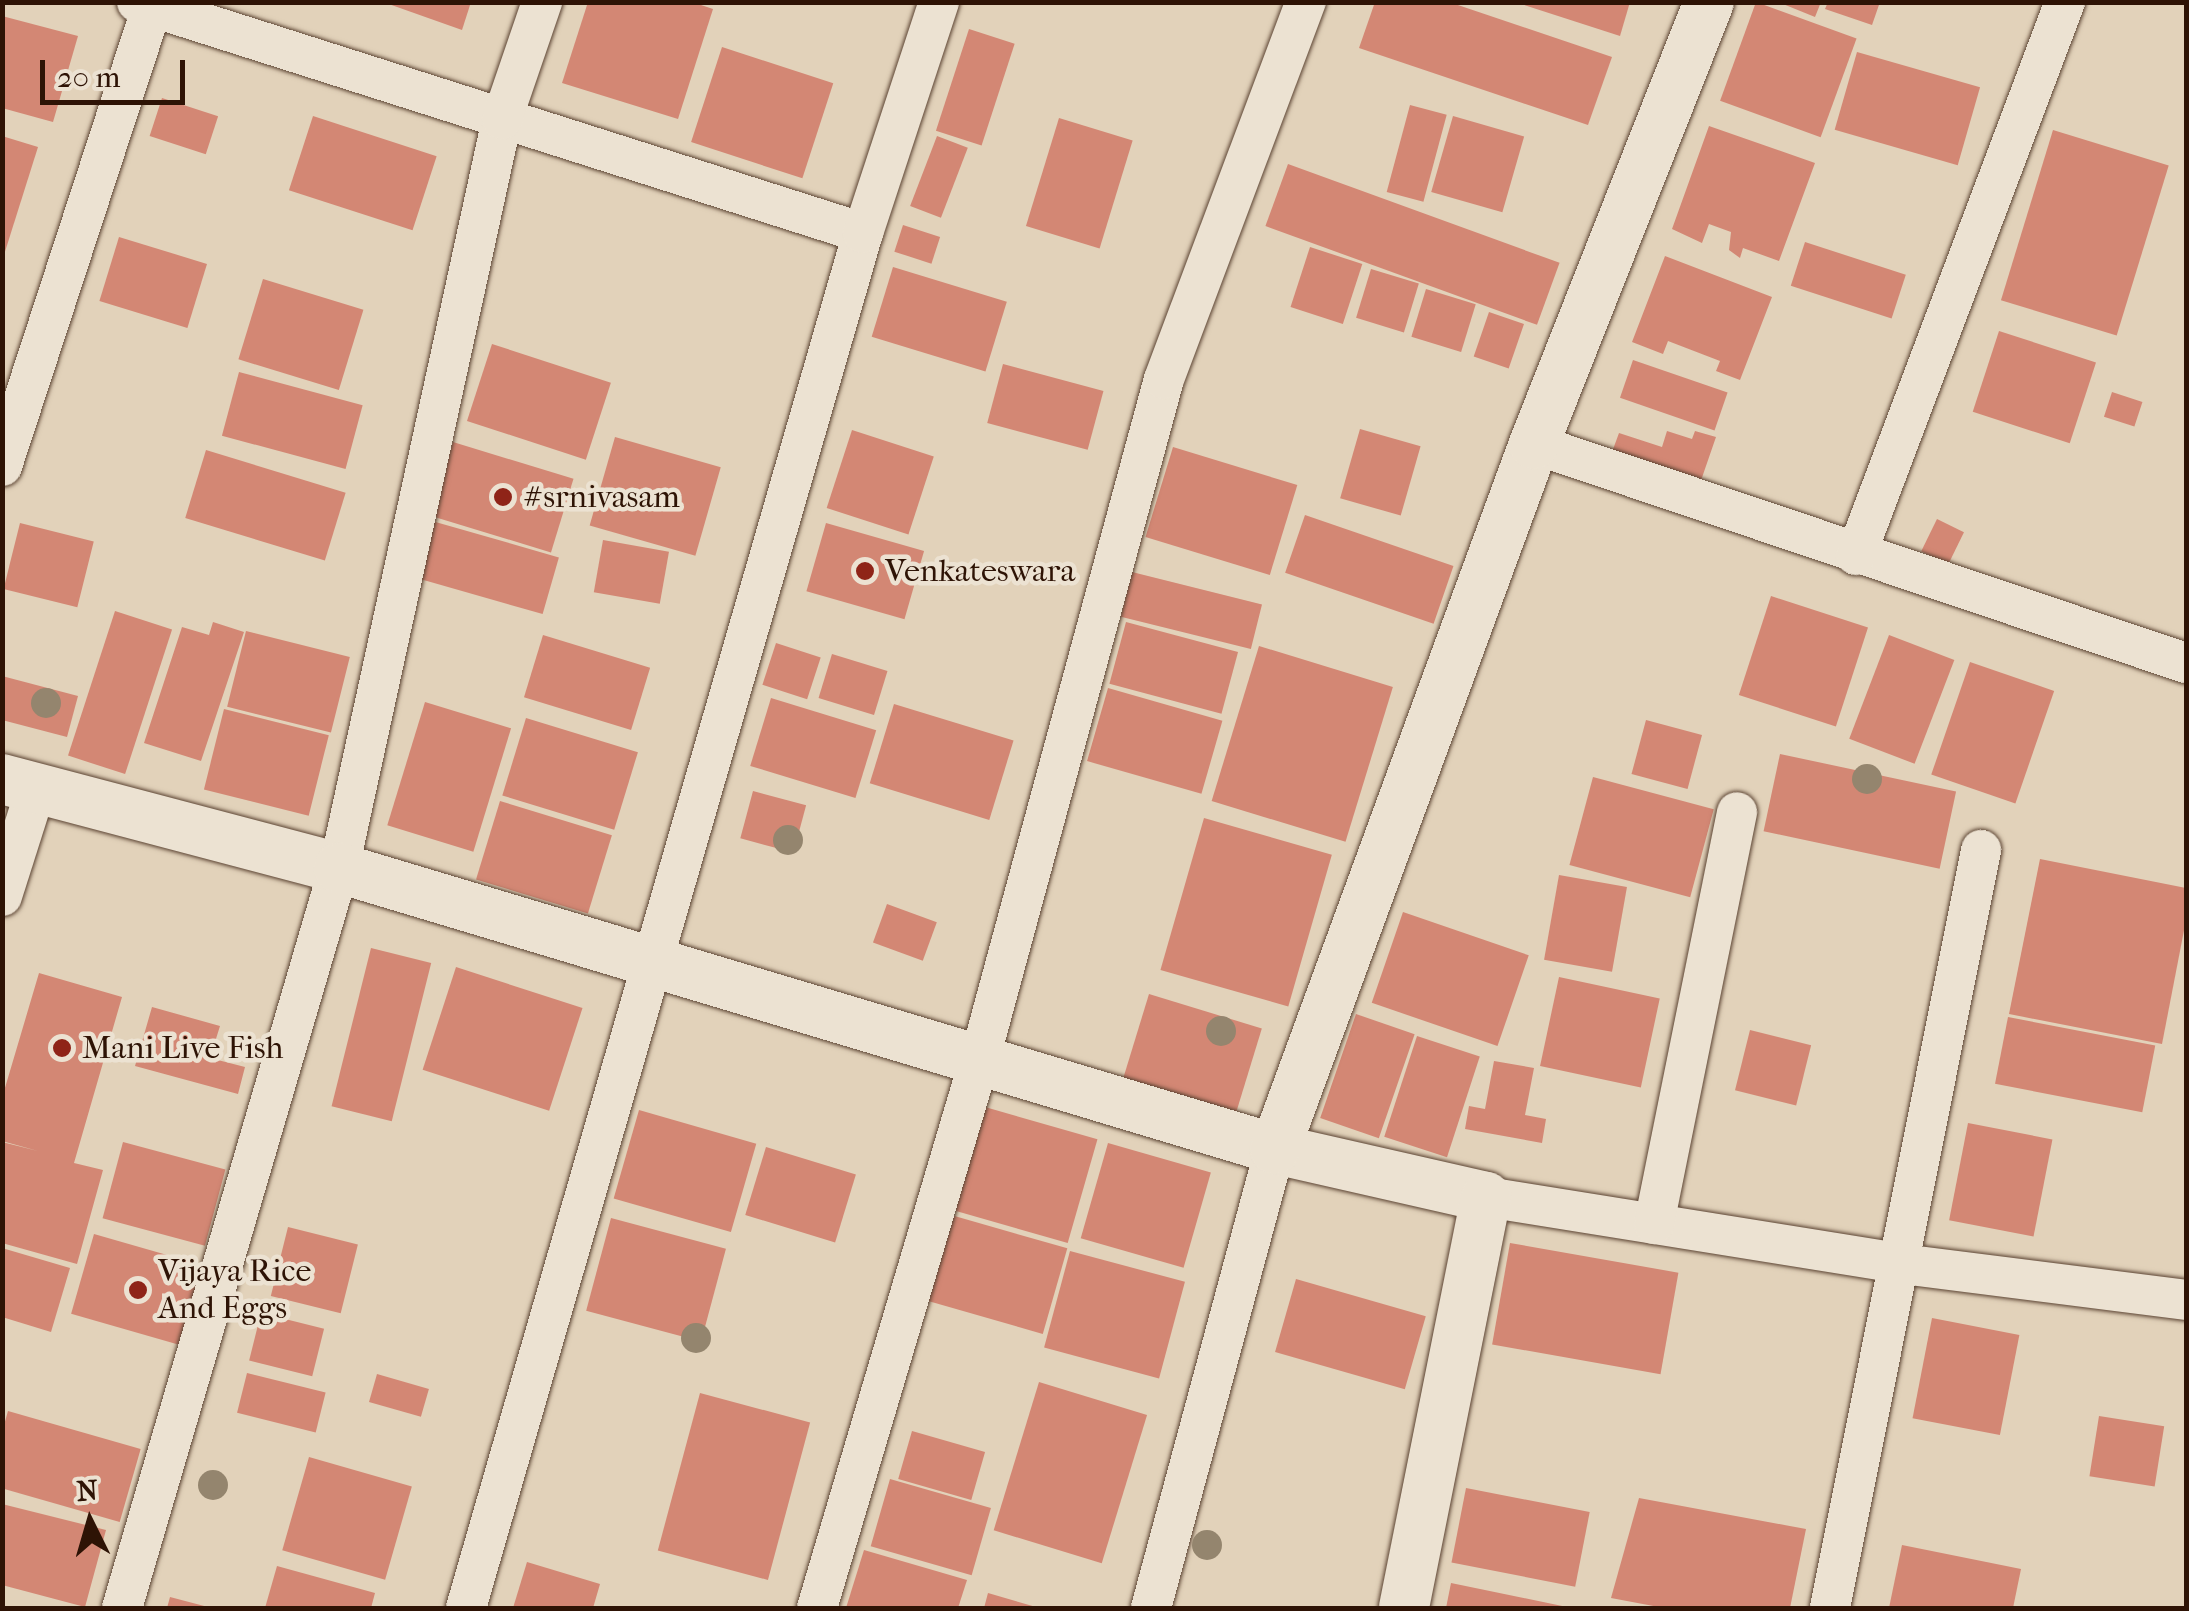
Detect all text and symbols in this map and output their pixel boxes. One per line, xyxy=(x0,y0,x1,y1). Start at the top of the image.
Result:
scale bar xyxy=(45,40,190,102)
text: 20 m xyxy=(57,60,120,95)
place label: #srnivasam xyxy=(523,478,680,516)
marker: #srnivasam xyxy=(492,486,514,508)
place label: Venkateswara xyxy=(885,552,1075,590)
marker: Venkateswara xyxy=(854,560,876,582)
place label: Mani Live Fish xyxy=(82,1029,283,1067)
marker: Mani Live Fish xyxy=(51,1037,73,1059)
place label: Vijaya Rice And Eggs xyxy=(158,1253,311,1328)
marker: Vijaya Rice And Eggs xyxy=(127,1279,149,1301)
north arrow xyxy=(40,1471,140,1571)
text: N xyxy=(75,1473,99,1508)

